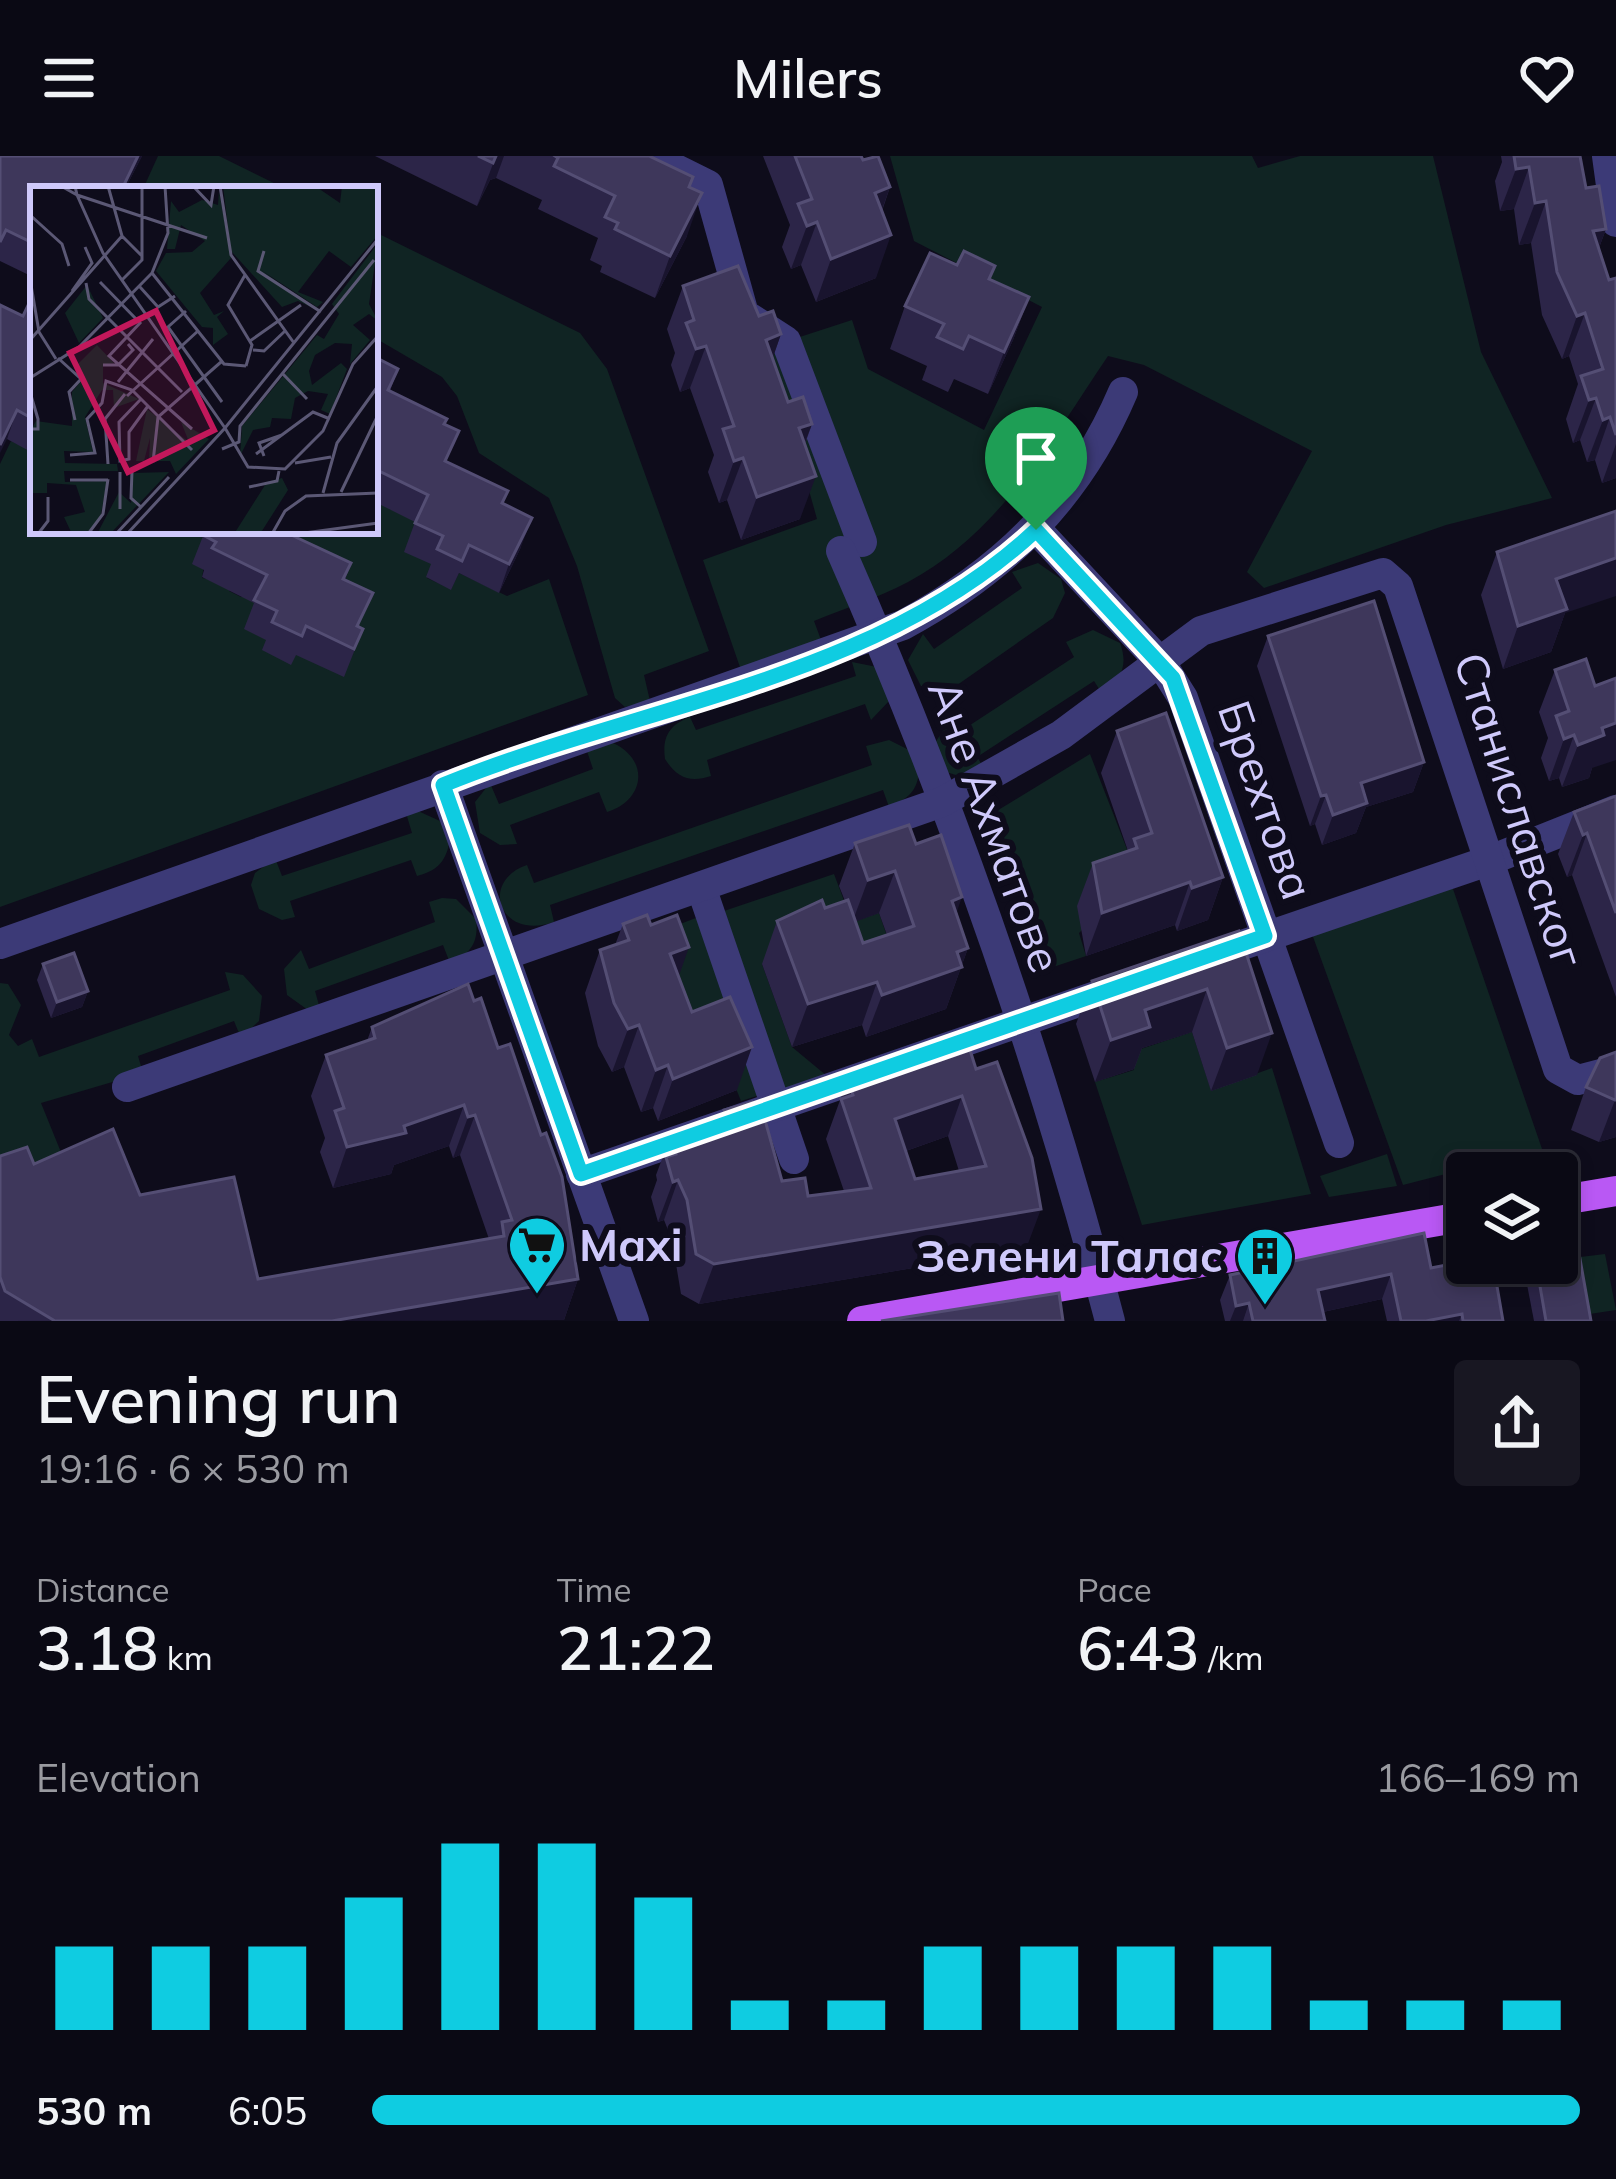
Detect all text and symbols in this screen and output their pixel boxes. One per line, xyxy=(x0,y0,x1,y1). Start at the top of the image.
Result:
text: Milers xyxy=(733,44,883,112)
icon: menu xyxy=(36,45,102,111)
icon: heart xyxy=(1514,45,1580,111)
inset map xyxy=(30,186,378,534)
pin xyxy=(985,407,1087,530)
icon: arrive xyxy=(1003,425,1069,491)
street label: Станиславског xyxy=(1443,645,1597,974)
street label: Ане Ахматове xyxy=(917,672,1075,980)
street label: Брехтова xyxy=(1207,693,1327,906)
map controls xyxy=(1446,1152,1578,1284)
button: layers xyxy=(1446,1152,1578,1284)
supermarket icon: Maxi xyxy=(506,1214,568,1296)
place label: Maxi xyxy=(579,1216,683,1272)
building icon: Зелени Талас xyxy=(1234,1225,1296,1307)
place label: Зелени Талас xyxy=(916,1227,1223,1283)
text: Evening run xyxy=(36,1357,401,1440)
button: share xyxy=(1454,1360,1580,1486)
text: 19:16 · 6 × 530 m xyxy=(36,1444,350,1493)
text: Distance xyxy=(36,1569,169,1610)
text: Time xyxy=(557,1569,631,1610)
text: Pace xyxy=(1077,1569,1152,1610)
text: 3.18 xyxy=(36,1610,158,1685)
text: 21:22 xyxy=(557,1610,715,1685)
text: 6:43 xyxy=(1077,1610,1200,1685)
text: km xyxy=(158,1637,213,1678)
text: /km xyxy=(1200,1637,1263,1678)
text: Elevation xyxy=(36,1753,201,1802)
text: 166–169 m xyxy=(1375,1753,1580,1802)
text: 530 m xyxy=(36,2086,152,2135)
text: 6:05 xyxy=(228,2086,307,2135)

